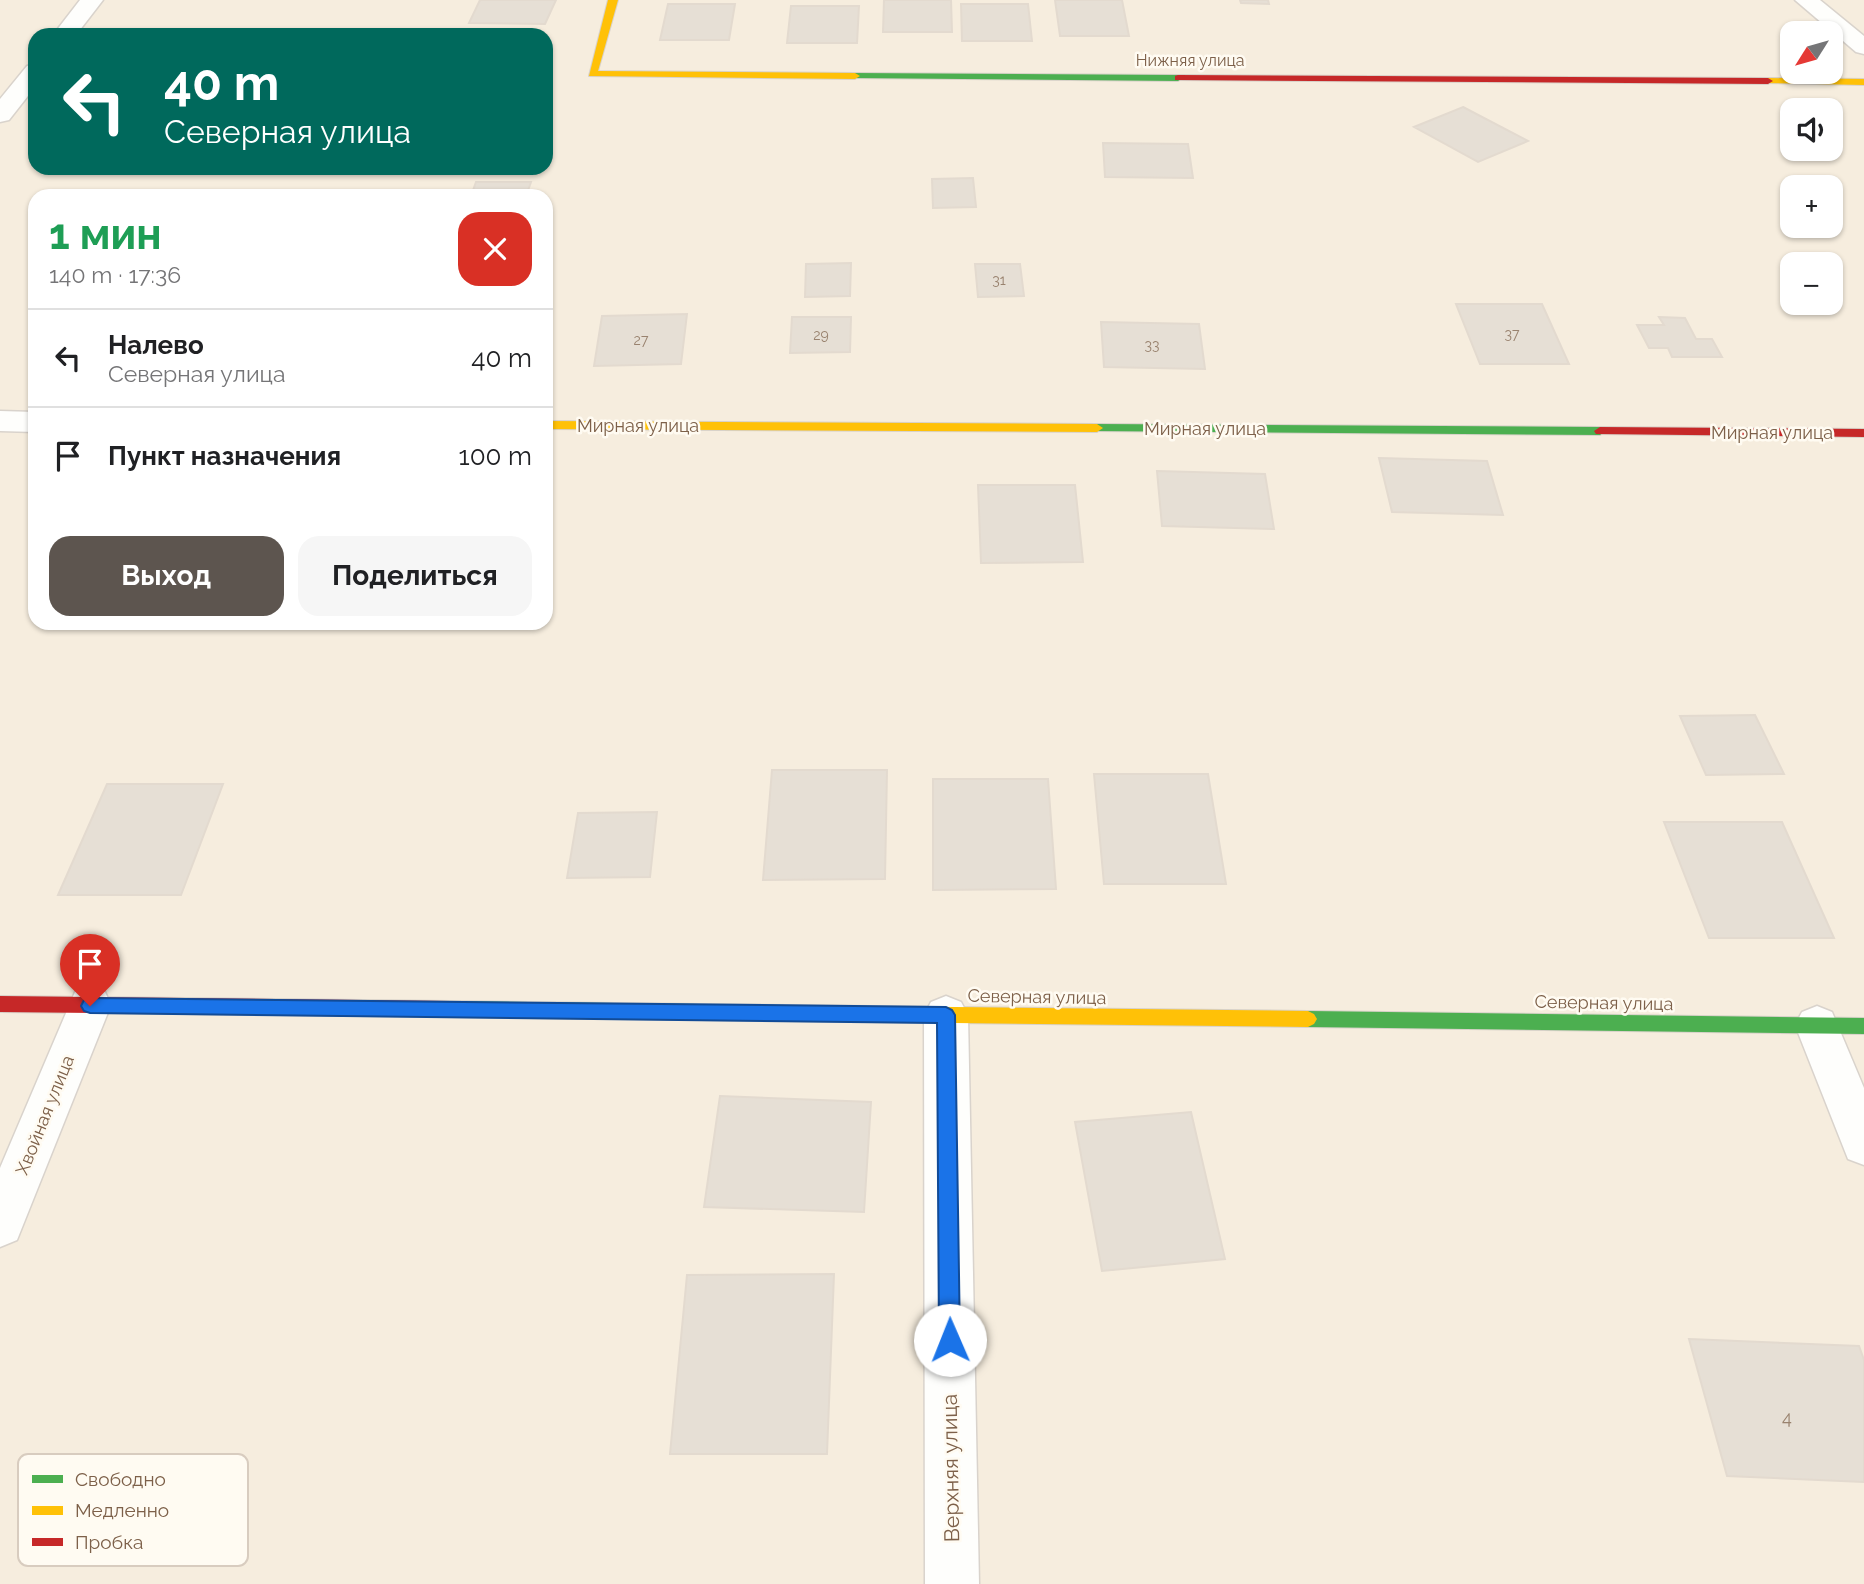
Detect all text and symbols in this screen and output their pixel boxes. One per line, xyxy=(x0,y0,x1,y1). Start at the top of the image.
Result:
north arrow xyxy=(1780,21,1843,84)
map controls xyxy=(1780,21,1843,315)
street label: Нижняя улица xyxy=(1136,51,1244,70)
text: 40 m xyxy=(164,54,279,111)
icon: left xyxy=(49,56,140,147)
button: sound xyxy=(1780,98,1843,161)
text: Северная улица xyxy=(164,113,411,150)
button: + xyxy=(1780,175,1843,238)
text: 1 мин xyxy=(49,210,162,259)
button: close xyxy=(458,212,532,286)
button: − xyxy=(1780,252,1843,315)
text: 140 m · 17:36 xyxy=(49,261,181,288)
house number: 31 xyxy=(992,272,1006,288)
house number: 37 xyxy=(1505,326,1520,342)
house number: 29 xyxy=(813,327,829,343)
text: Налево xyxy=(108,330,204,360)
house number: 27 xyxy=(634,332,649,348)
house number: 33 xyxy=(1145,337,1159,353)
icon: left xyxy=(49,339,87,377)
text: 40 m xyxy=(471,343,532,373)
text: Северная улица xyxy=(108,360,285,387)
street label: Мирная улица xyxy=(577,415,699,436)
street label: Мирная улица xyxy=(1144,418,1266,439)
street label: Мирная улица xyxy=(1711,422,1833,443)
icon: arrive xyxy=(49,437,87,475)
text: Пункт назначения xyxy=(108,441,341,471)
text: 100 m xyxy=(459,441,532,471)
button: Выход xyxy=(49,536,284,616)
button: Поделиться xyxy=(298,536,532,616)
pin xyxy=(60,934,120,1006)
icon: arrive xyxy=(71,945,109,983)
street label: Северная улица xyxy=(967,985,1107,1008)
street label: Северная улица xyxy=(1534,991,1674,1014)
street label: Хвойная улица xyxy=(11,1052,78,1178)
position arrow xyxy=(913,1303,987,1377)
street label: Верхняя улица xyxy=(937,1394,964,1542)
house number: 4 xyxy=(1782,1407,1792,1428)
legend xyxy=(18,1454,248,1566)
text: Свободно xyxy=(75,1468,166,1490)
text: Медленно xyxy=(75,1499,169,1521)
text: Пробка xyxy=(75,1531,143,1553)

